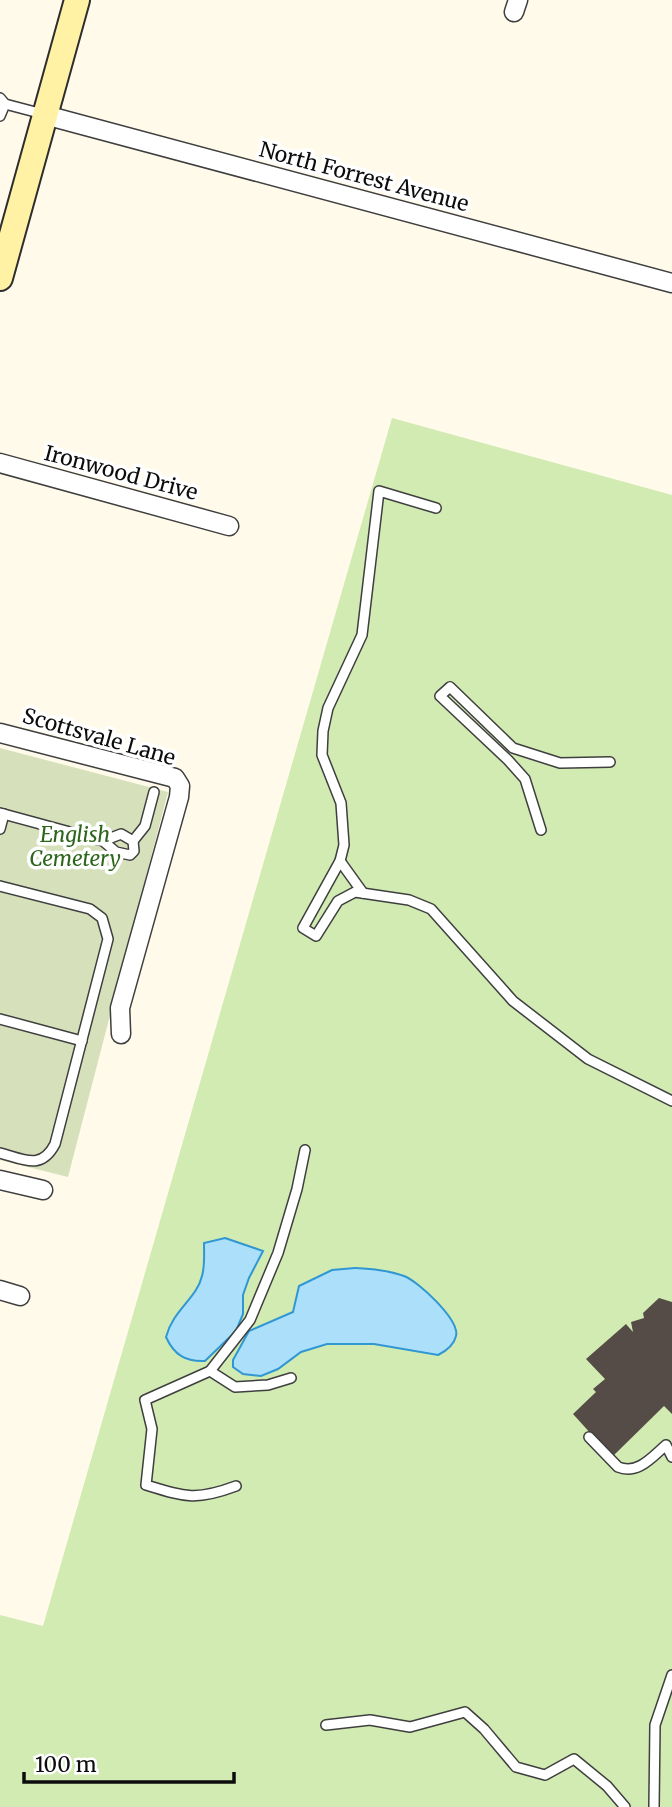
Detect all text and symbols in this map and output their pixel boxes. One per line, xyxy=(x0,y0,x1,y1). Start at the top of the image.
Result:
street label: North Forrest Avenue xyxy=(257,136,472,217)
street label: Ironwood Drive xyxy=(42,439,201,506)
street label: Scottsvale Lane xyxy=(20,702,179,771)
park label: English Cemetery xyxy=(29,821,121,872)
scale bar xyxy=(24,1741,234,1785)
text: 100 m xyxy=(35,1751,97,1778)

